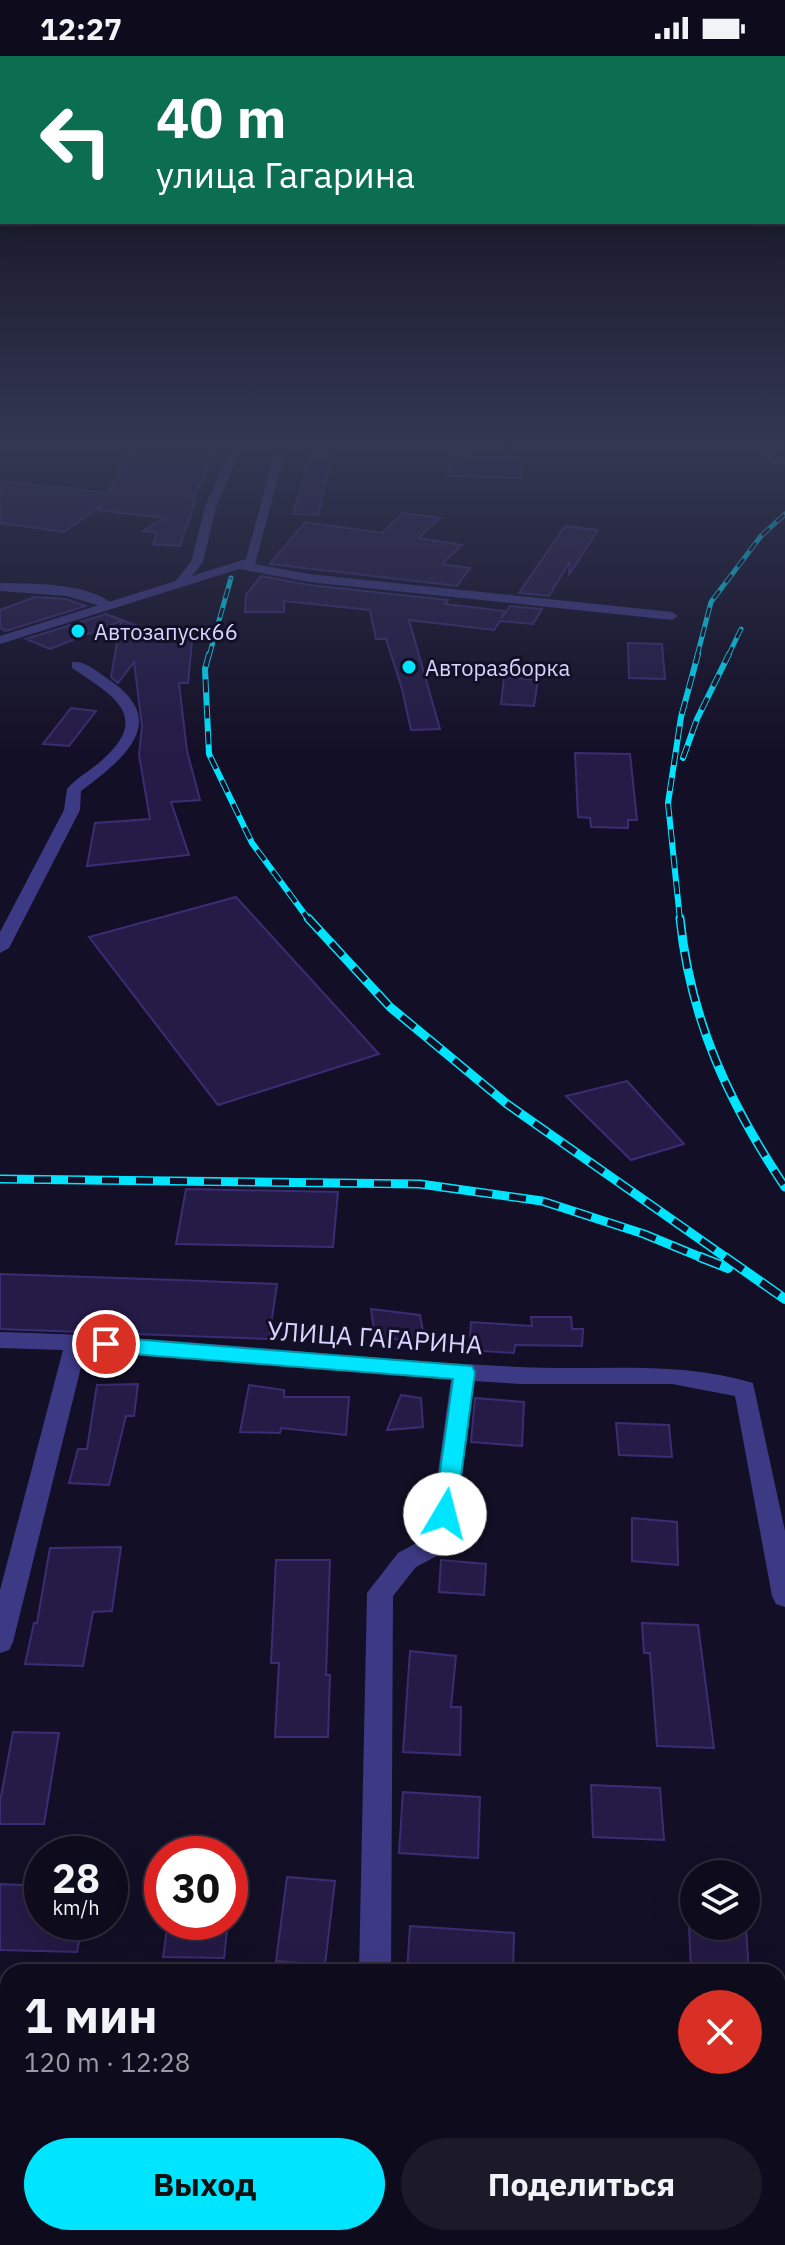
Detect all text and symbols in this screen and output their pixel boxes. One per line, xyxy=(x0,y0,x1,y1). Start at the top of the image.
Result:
text: 12:27 xyxy=(40,9,122,48)
text: 40 m xyxy=(156,81,286,153)
icon: left xyxy=(24,88,128,192)
text: улица Гагарина xyxy=(156,151,415,198)
place label: Автозапуск66 xyxy=(94,617,238,646)
marker: Автозапуск66 xyxy=(69,622,87,640)
place label: Авторазборка xyxy=(425,653,570,682)
marker: Авторазборка xyxy=(400,658,418,676)
pin xyxy=(72,1310,140,1378)
street label: УЛИЦА ГАГАРИНА xyxy=(266,1312,484,1362)
icon: arrive xyxy=(84,1322,128,1366)
position arrow xyxy=(403,1472,487,1556)
speed limit sign: 30 xyxy=(144,1836,248,1940)
text: 28 xyxy=(52,1852,100,1904)
map controls xyxy=(680,1860,760,1940)
button: layers xyxy=(680,1860,760,1940)
text: km/h xyxy=(52,1894,100,1921)
text: 1 мин xyxy=(24,1984,158,2046)
button: close xyxy=(678,1990,762,2074)
text: 120 m · 12:28 xyxy=(24,2045,190,2079)
button: Выход xyxy=(24,2138,385,2230)
button: Поделиться xyxy=(401,2138,762,2230)

